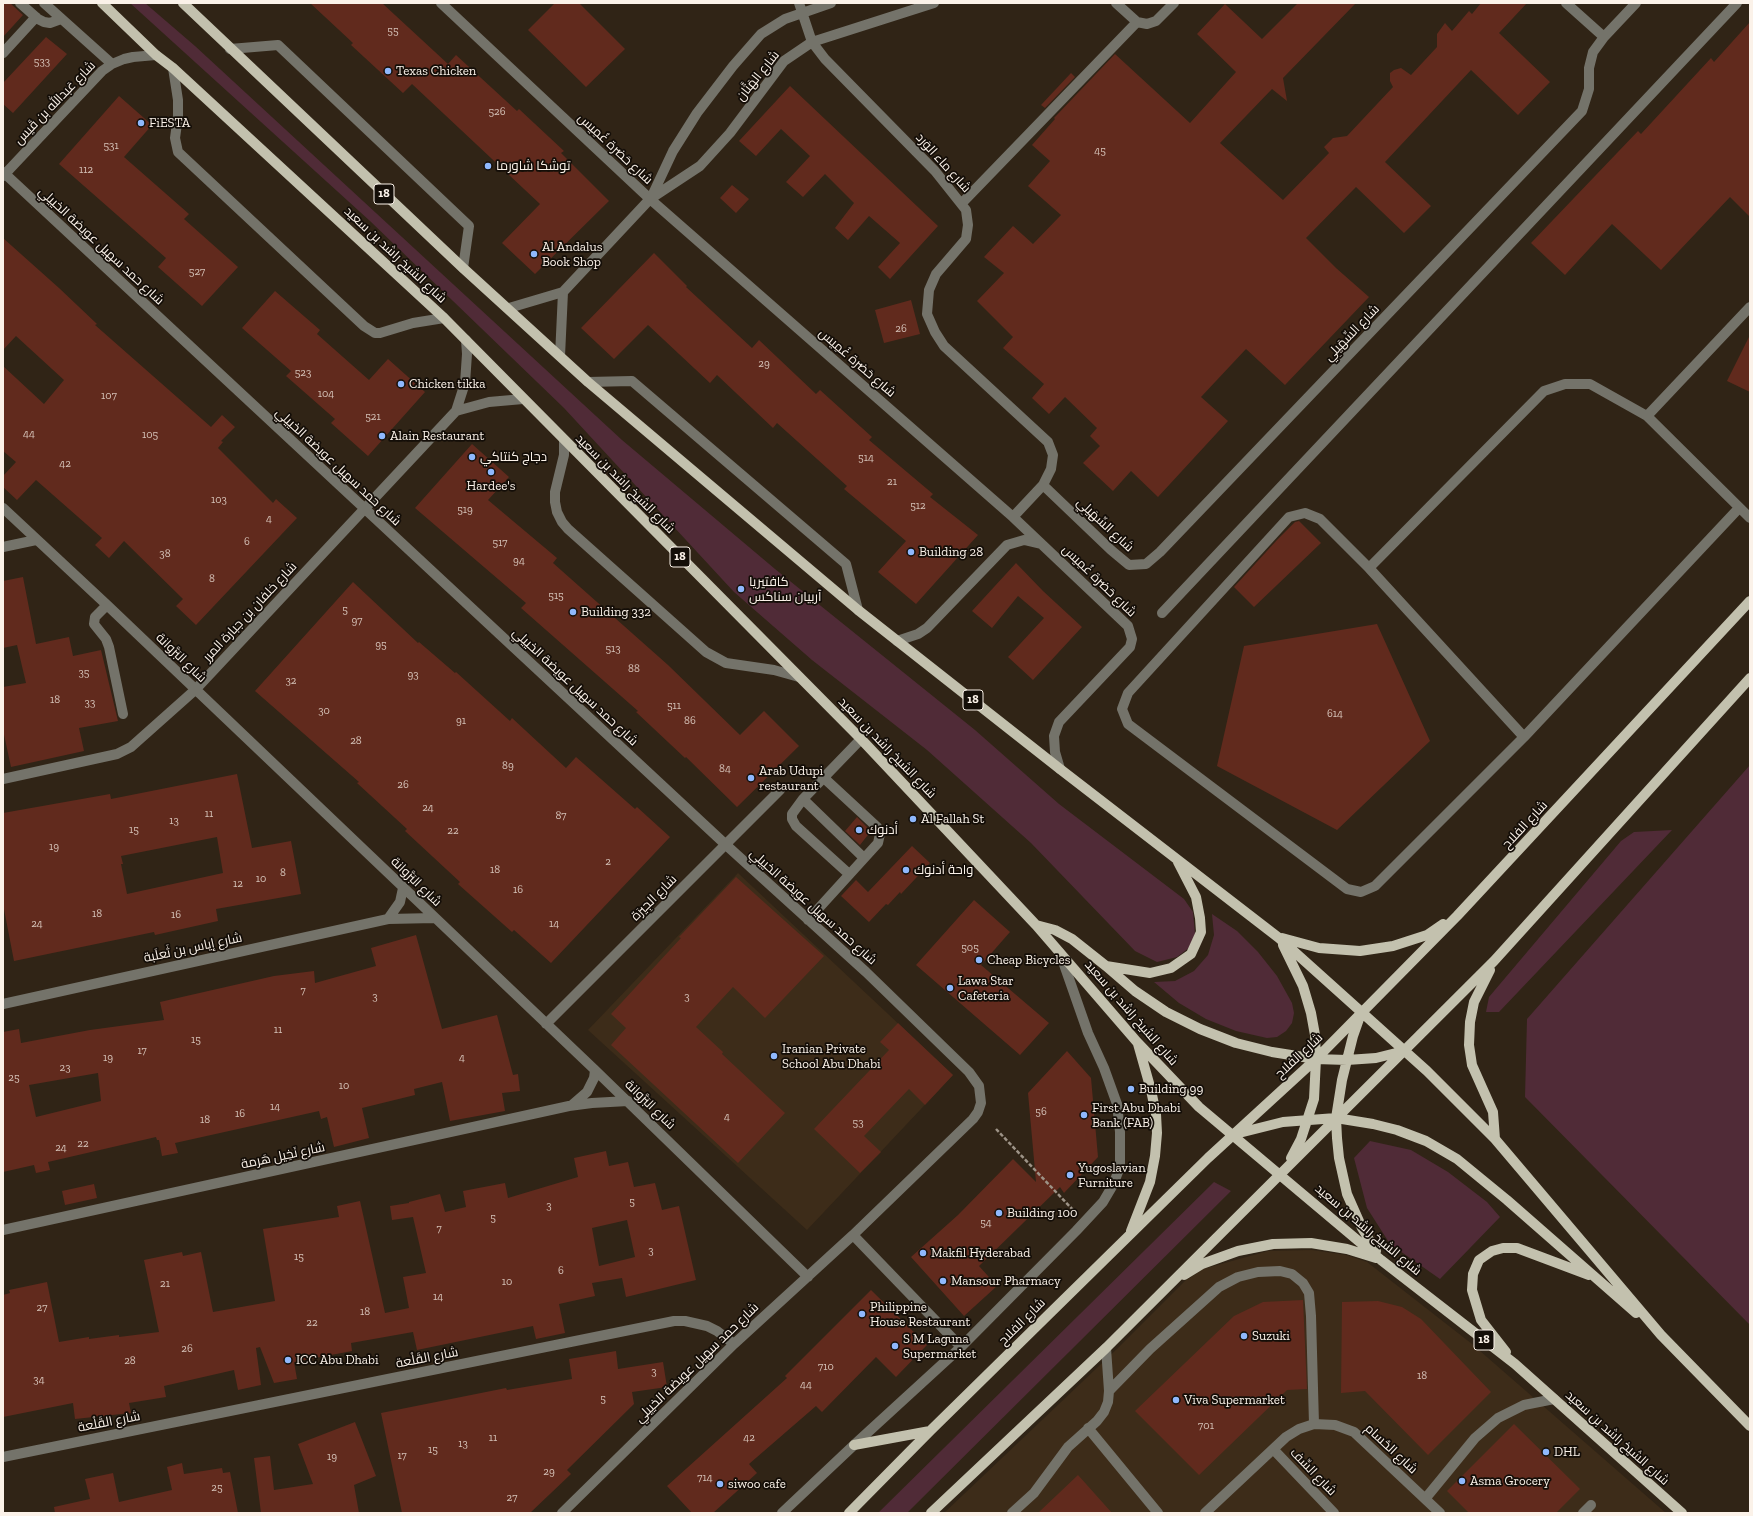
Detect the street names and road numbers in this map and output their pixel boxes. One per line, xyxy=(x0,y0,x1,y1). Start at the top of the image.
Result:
street label: شارع الهَتَّان xyxy=(733,48,783,104)
street label: شارع عَبدالله بن قَيس xyxy=(11,58,99,148)
street label: شارع حَضرة غُمِيس xyxy=(574,110,656,188)
street label: شارع ماء الوَرد xyxy=(912,130,974,196)
street label: شارع حمد سهيل عويضة الخييلي xyxy=(35,184,167,308)
road number: 18 xyxy=(374,184,394,204)
street label: شارع الشيخ راشد بن سعيد xyxy=(341,204,449,306)
street label: شارع السِّهَيلِي xyxy=(1321,302,1383,364)
street label: شارع حَضرة غُمِيس xyxy=(815,325,899,401)
street label: شارع حمد سهيل عويضة الخييلي xyxy=(272,405,404,529)
street label: شارع الشيخ راشد بن سعيد xyxy=(572,431,678,537)
street label: شارع السِّهَيلِي xyxy=(1073,495,1137,555)
street label: شارع حَضرة غُمِيس xyxy=(1059,542,1139,620)
road number: 18 xyxy=(670,547,690,567)
street label: شارع خلفان بن جبارة المرر xyxy=(200,559,300,665)
street label: شارع حمد سهيل عويضة الخييلي xyxy=(509,625,641,749)
street label: شارع البَرَّوانة xyxy=(152,630,210,686)
road number: 18 xyxy=(963,690,983,710)
street label: شارع الشيخ راشد بن سعيد xyxy=(835,694,939,802)
street label: شارع الفلاح xyxy=(1499,798,1551,852)
street label: شارع حمد سهيل عويضة الخييلي xyxy=(746,846,880,968)
street label: شارع البَرَّوانة xyxy=(387,854,445,910)
street label: شارع الجِيرَة xyxy=(628,872,680,924)
street label: شارع إياس بن ثَعلَبة xyxy=(142,930,244,966)
street label: شارع الشيخ راشد بن سعيد xyxy=(1081,957,1181,1069)
street label: شارع الفلاح xyxy=(1272,1030,1326,1082)
street label: شارع البَرَّوانة xyxy=(621,1077,679,1133)
street label: شارع نَخِيل هَرمة xyxy=(240,1139,326,1173)
street label: شارع الشيخ راشد بن سعيد xyxy=(1312,1181,1424,1279)
street label: شارع الفلاح xyxy=(995,1295,1049,1349)
street label: شارع حمد سهيل عويضة الخييلي xyxy=(632,1300,762,1426)
road number: 18 xyxy=(1474,1330,1494,1350)
street label: شارع القَلْعة xyxy=(394,1344,460,1372)
street label: شارع الشيخ راشد بن سعيد xyxy=(1562,1387,1672,1489)
street label: شارع القَلْعة xyxy=(76,1408,142,1436)
street label: شارع الحُسام xyxy=(1361,1421,1421,1477)
street label: شارع السِّف xyxy=(1287,1445,1339,1499)

